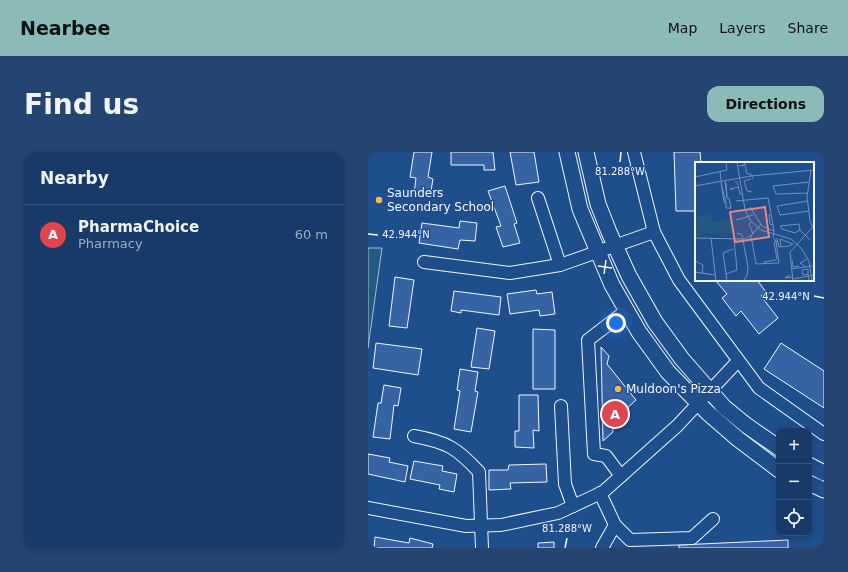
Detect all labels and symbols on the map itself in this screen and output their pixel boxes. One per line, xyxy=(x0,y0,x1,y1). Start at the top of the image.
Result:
inset map xyxy=(695,162,814,281)
text: 81.288°W xyxy=(595,166,645,177)
place label: Saunders Secondary School xyxy=(387,186,494,214)
marker: Saunders Secondary School xyxy=(374,195,384,205)
text: 42.944°N xyxy=(382,229,430,240)
text: 42.944°N xyxy=(762,291,810,302)
your location xyxy=(606,313,626,333)
place label: Muldoon's Pizza xyxy=(626,382,721,396)
marker: Muldoon's Pizza xyxy=(613,384,623,394)
pin: A xyxy=(602,399,628,429)
text: 81.288°W xyxy=(542,523,592,534)

